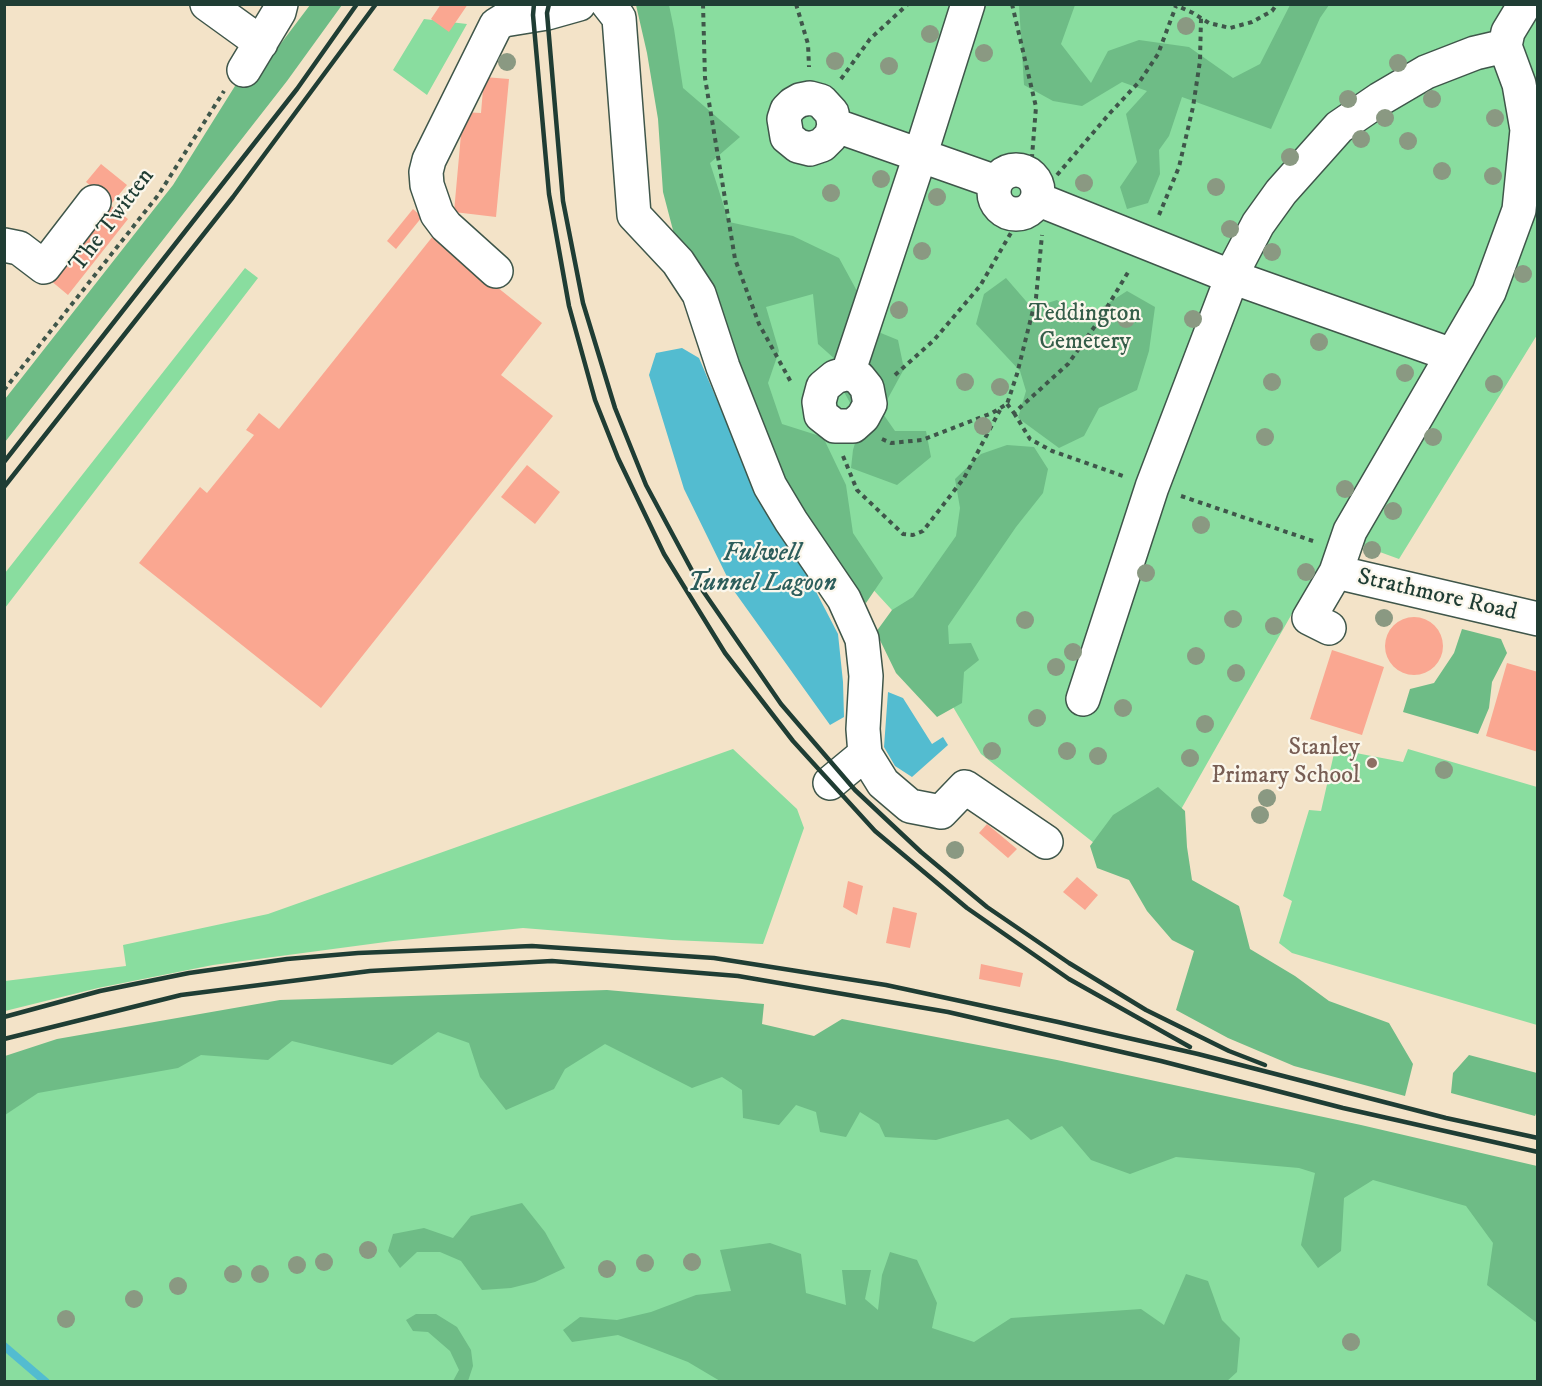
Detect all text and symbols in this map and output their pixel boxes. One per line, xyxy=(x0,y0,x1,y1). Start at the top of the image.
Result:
street label: The Twitten xyxy=(65,163,161,279)
park label: Teddington Cemetery xyxy=(1029,301,1141,357)
water label: Fulwell Tunnel Lagoon xyxy=(687,539,837,600)
street label: Strathmore Road xyxy=(1354,564,1520,628)
place label: Stanley Primary School xyxy=(1211,735,1360,791)
marker: Stanley Primary School xyxy=(1365,756,1379,770)

